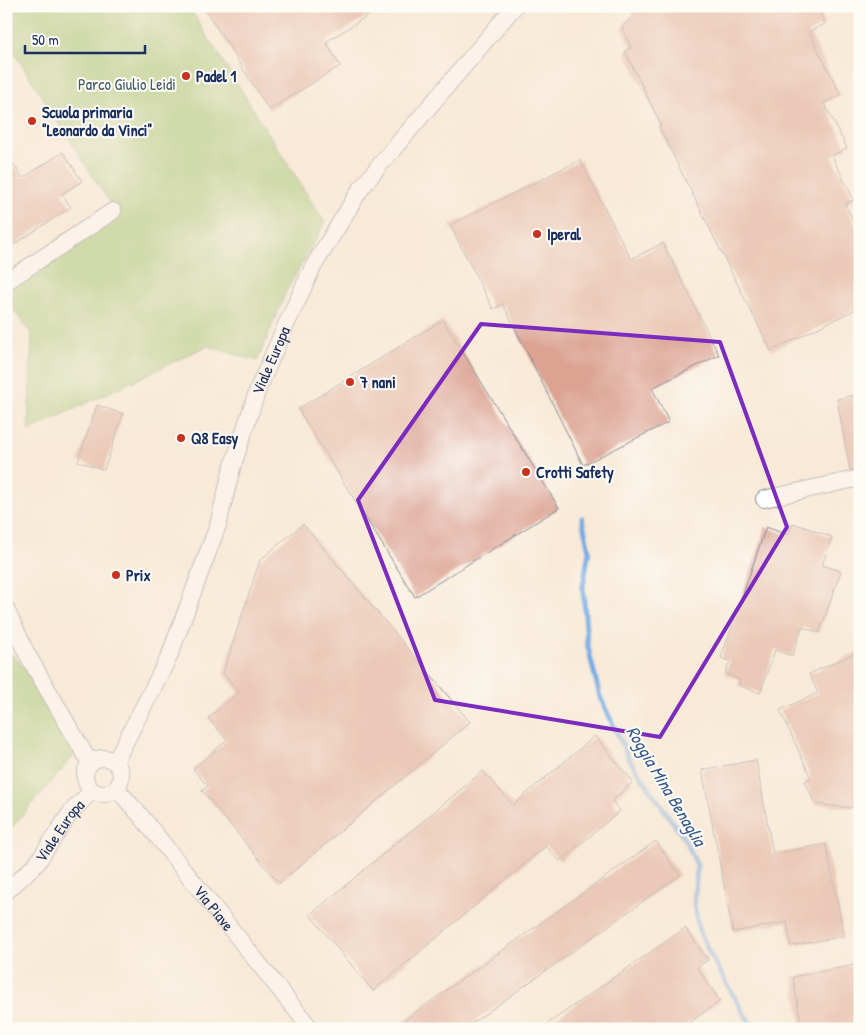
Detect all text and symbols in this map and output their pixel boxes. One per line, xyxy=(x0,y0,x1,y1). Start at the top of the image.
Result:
scale bar xyxy=(25,22,145,54)
text: 50 m xyxy=(32,29,59,50)
place label: Padel 1 xyxy=(196,65,237,87)
marker: Padel 1 xyxy=(180,70,192,82)
park label: Parco Giulio Leidi xyxy=(78,73,176,95)
place label: Scuola primaria "Leonardo da Vinci" xyxy=(42,101,152,141)
marker: Scuola primaria "Leonardo da Vinci" xyxy=(26,115,38,127)
place label: Iperal xyxy=(547,223,581,246)
marker: Iperal xyxy=(531,228,543,240)
street label: Viale Europa xyxy=(246,323,295,397)
place label: 7 nani xyxy=(359,371,396,393)
marker: 7 nani xyxy=(344,376,356,388)
place label: Q8 Easy xyxy=(191,427,239,450)
marker: Q8 Easy xyxy=(175,432,187,444)
place label: Crotti Safety xyxy=(536,461,614,484)
marker: Crotti Safety xyxy=(520,466,532,478)
place label: Prix xyxy=(126,564,151,586)
marker: Prix xyxy=(110,569,122,581)
water label: Roggia Mina Benaglia xyxy=(621,721,713,852)
street label: Viale Europa xyxy=(30,794,89,866)
street label: Via Piave xyxy=(189,880,240,936)

